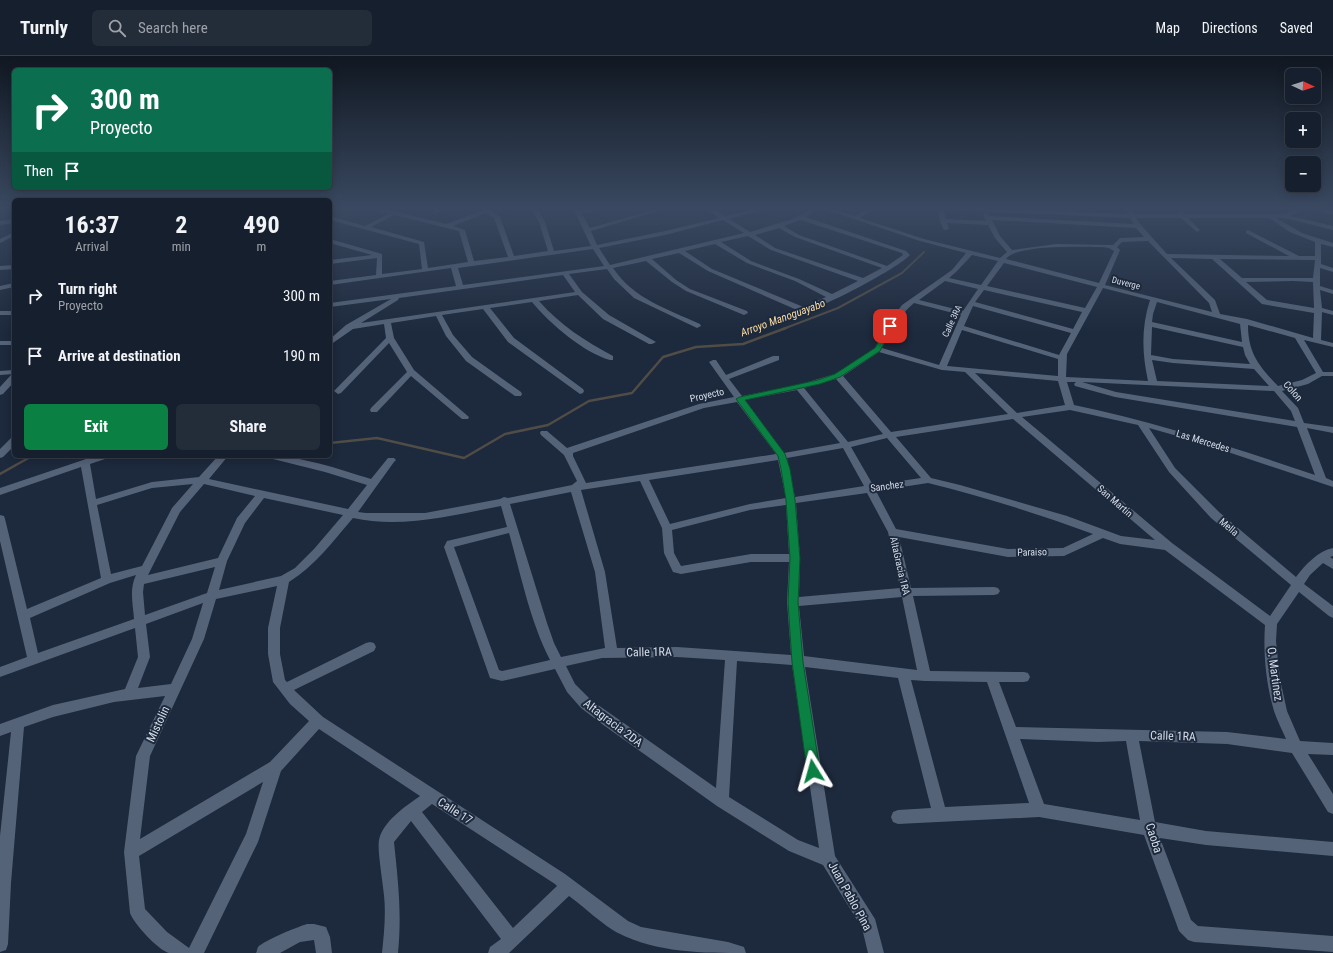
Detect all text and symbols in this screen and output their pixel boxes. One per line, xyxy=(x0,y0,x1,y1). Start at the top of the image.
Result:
search box xyxy=(92,10,372,46)
text: Turnly xyxy=(20,16,68,39)
icon: search xyxy=(106,17,128,39)
text: Search here xyxy=(138,19,208,37)
text: Map xyxy=(1156,20,1180,36)
text: Directions xyxy=(1202,20,1258,36)
text: Saved xyxy=(1280,20,1313,36)
north arrow xyxy=(1285,68,1321,104)
map controls xyxy=(1285,68,1321,192)
text: 300 m xyxy=(90,83,160,116)
icon: right xyxy=(24,84,76,136)
button: + xyxy=(1285,112,1321,148)
text: Proyecto xyxy=(90,117,153,138)
button: − xyxy=(1285,156,1321,192)
icon: arrive xyxy=(61,160,83,182)
text: Then xyxy=(24,162,53,180)
text: 16:37 xyxy=(64,211,119,239)
text: 2 xyxy=(175,211,187,239)
text: 490 xyxy=(243,211,280,239)
text: Arrival xyxy=(75,239,108,254)
text: min xyxy=(172,239,191,254)
text: m xyxy=(257,239,266,254)
street label: Duverge xyxy=(1111,275,1141,291)
text: Turn right xyxy=(58,280,117,298)
icon: right xyxy=(24,285,46,307)
text: 300 m xyxy=(283,287,320,305)
water label: Arroyo Manoguayabo xyxy=(738,297,827,340)
text: Proyecto xyxy=(58,298,103,313)
street label: Calle 3RA xyxy=(940,303,964,339)
pin xyxy=(873,309,907,343)
icon: arrive xyxy=(879,315,901,337)
icon: arrive xyxy=(24,345,46,367)
text: Arrive at destination xyxy=(58,347,181,365)
text: 190 m xyxy=(283,347,320,365)
street label: Colon xyxy=(1281,379,1305,403)
street label: Proyecto xyxy=(689,386,725,404)
button: Exit xyxy=(24,404,168,450)
button: Share xyxy=(176,404,320,450)
street label: Las Mercedes xyxy=(1175,428,1231,454)
street label: Sanchez xyxy=(870,478,904,494)
street label: San Martin xyxy=(1095,483,1135,519)
street label: Mella xyxy=(1217,516,1241,538)
street label: AltaGracia 1RA xyxy=(888,536,912,596)
street label: Paraiso xyxy=(1017,546,1047,558)
street label: Calle 1RA xyxy=(626,645,672,659)
street label: O. Martinez xyxy=(1264,646,1286,702)
street label: Altagracia 2DA xyxy=(581,696,645,750)
street label: Mistolin xyxy=(144,704,172,744)
street label: Calle 1RA xyxy=(1150,728,1196,744)
position arrow xyxy=(792,750,834,792)
street label: Calle 17 xyxy=(435,795,475,827)
street label: Caoba xyxy=(1143,821,1165,855)
street label: Juan Pablo Pina xyxy=(825,859,875,933)

